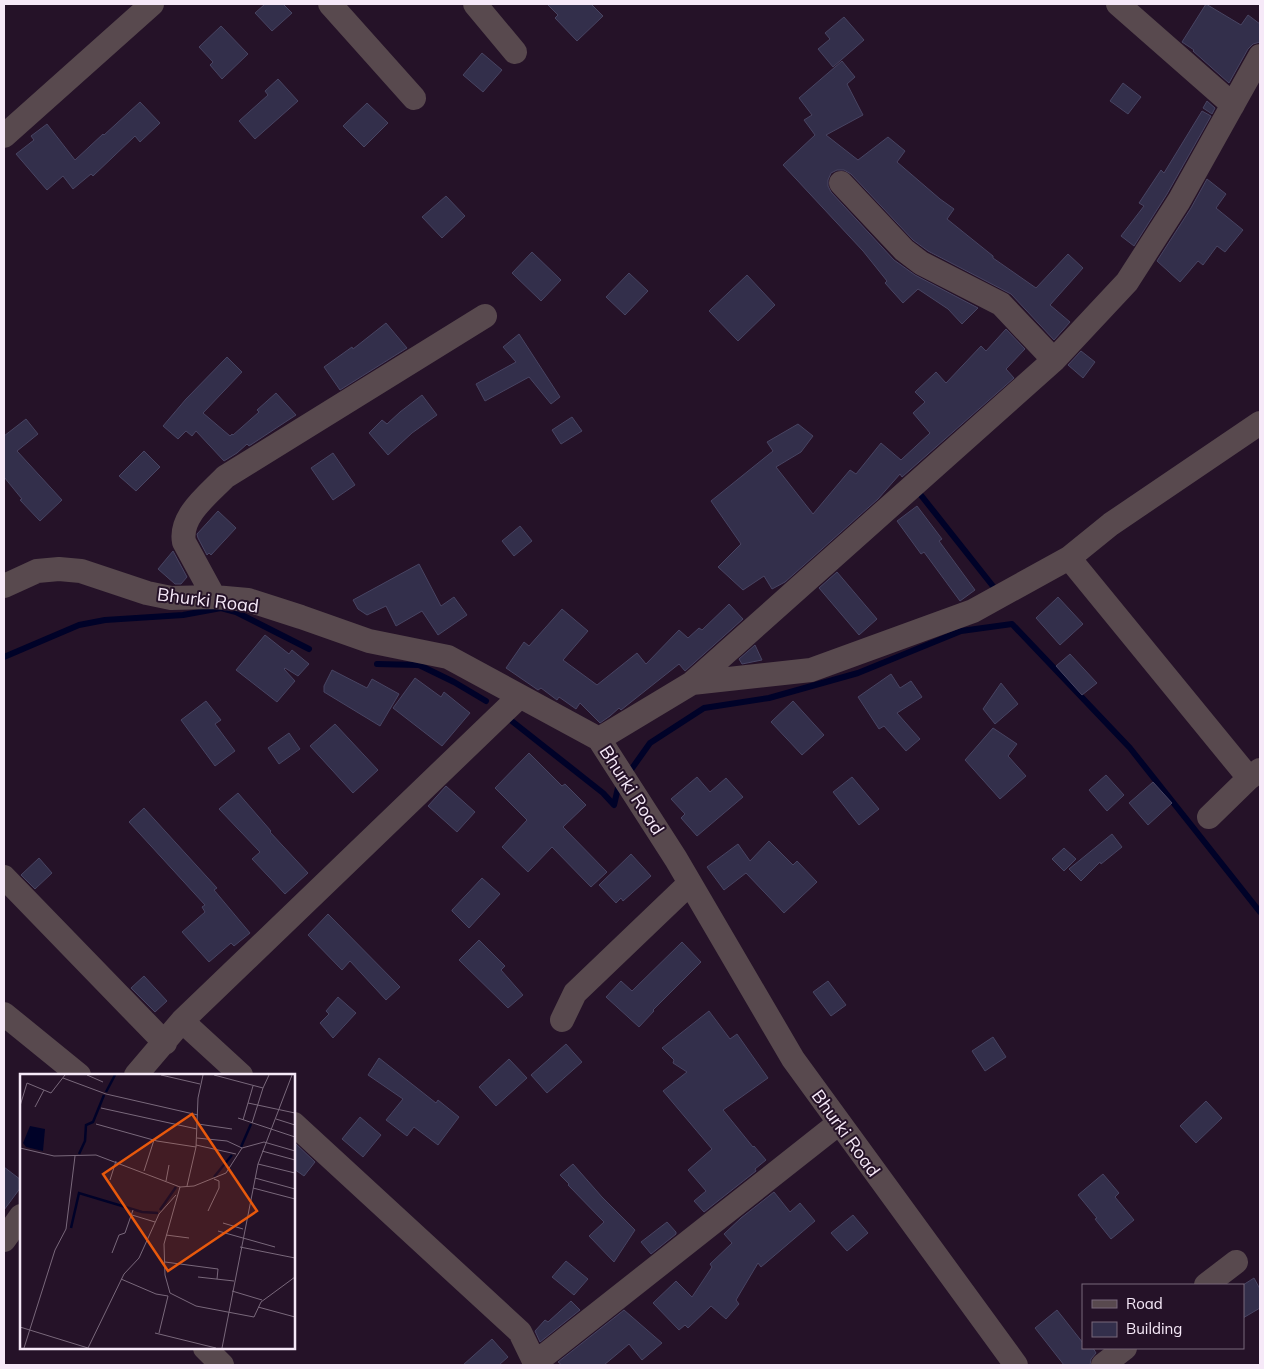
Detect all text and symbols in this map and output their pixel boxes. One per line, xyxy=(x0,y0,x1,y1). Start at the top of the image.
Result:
street label: Bhurki Road xyxy=(156,582,260,618)
street label: Bhurki Road xyxy=(595,741,669,839)
inset map xyxy=(20,1074,295,1349)
street label: Bhurki Road xyxy=(807,1085,885,1181)
legend xyxy=(1082,1284,1244,1349)
text: Road xyxy=(1126,1294,1163,1313)
text: Building xyxy=(1126,1319,1182,1338)

